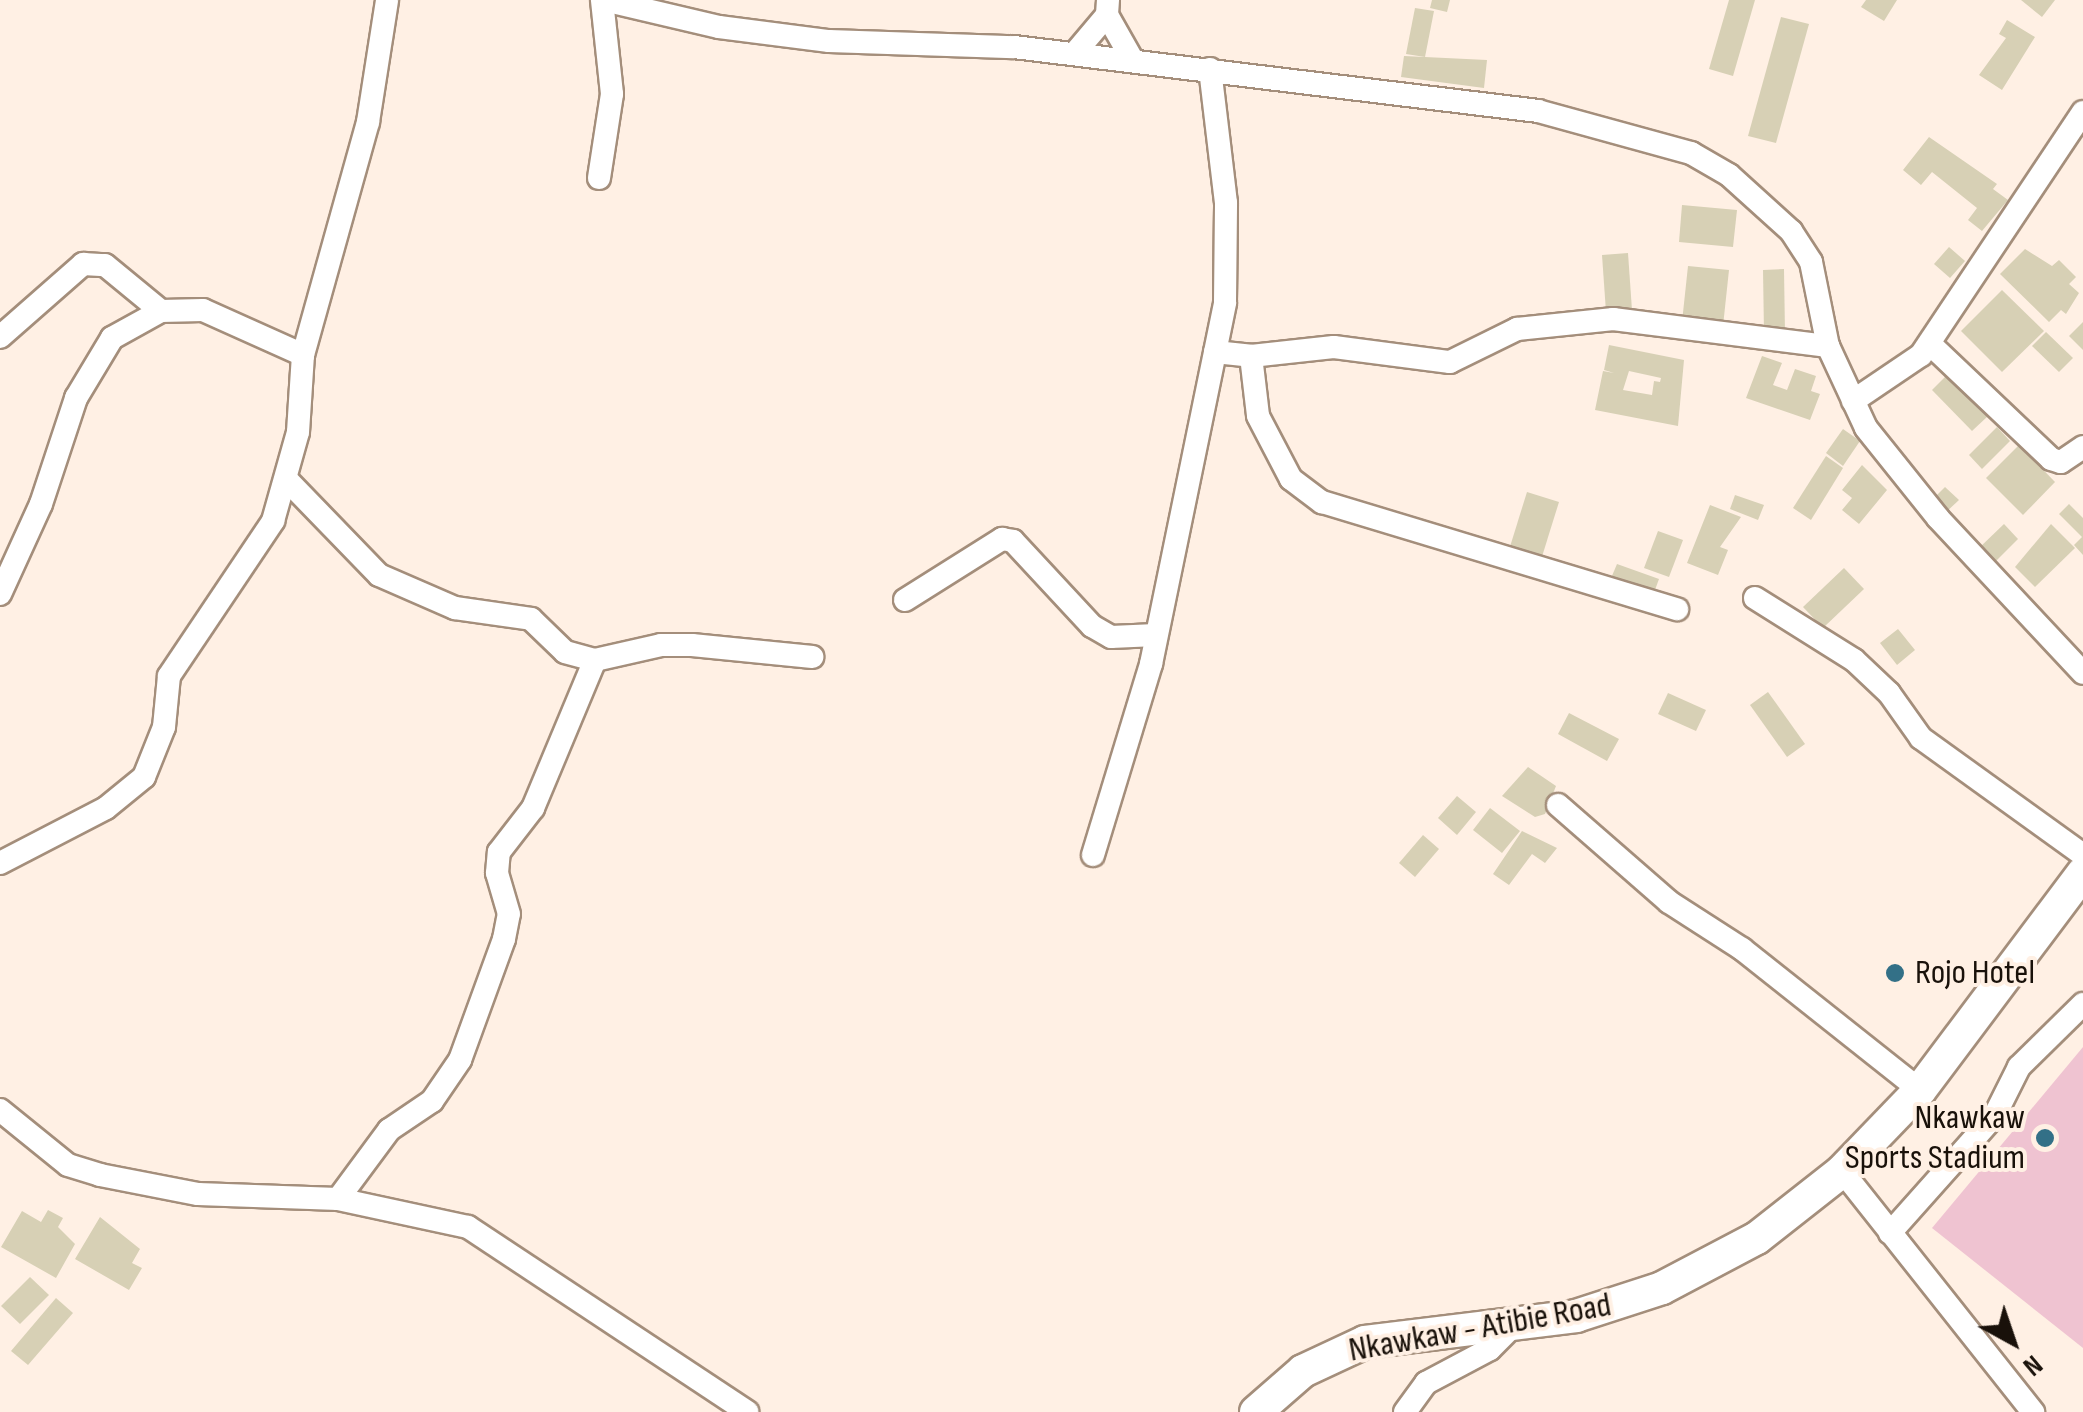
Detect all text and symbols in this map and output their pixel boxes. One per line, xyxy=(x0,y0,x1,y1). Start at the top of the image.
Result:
place label: Rojo Hotel xyxy=(1915,952,2035,994)
marker: Rojo Hotel xyxy=(1884,962,1906,984)
place label: Nkawkaw Sports Stadium xyxy=(1845,1097,2025,1179)
marker: Nkawkaw Sports Stadium xyxy=(2034,1127,2056,1149)
street label: Nkawkaw - Atibie Road xyxy=(1346,1284,1614,1372)
north arrow xyxy=(1963,1292,2063,1392)
text: N xyxy=(2016,1348,2049,1383)

